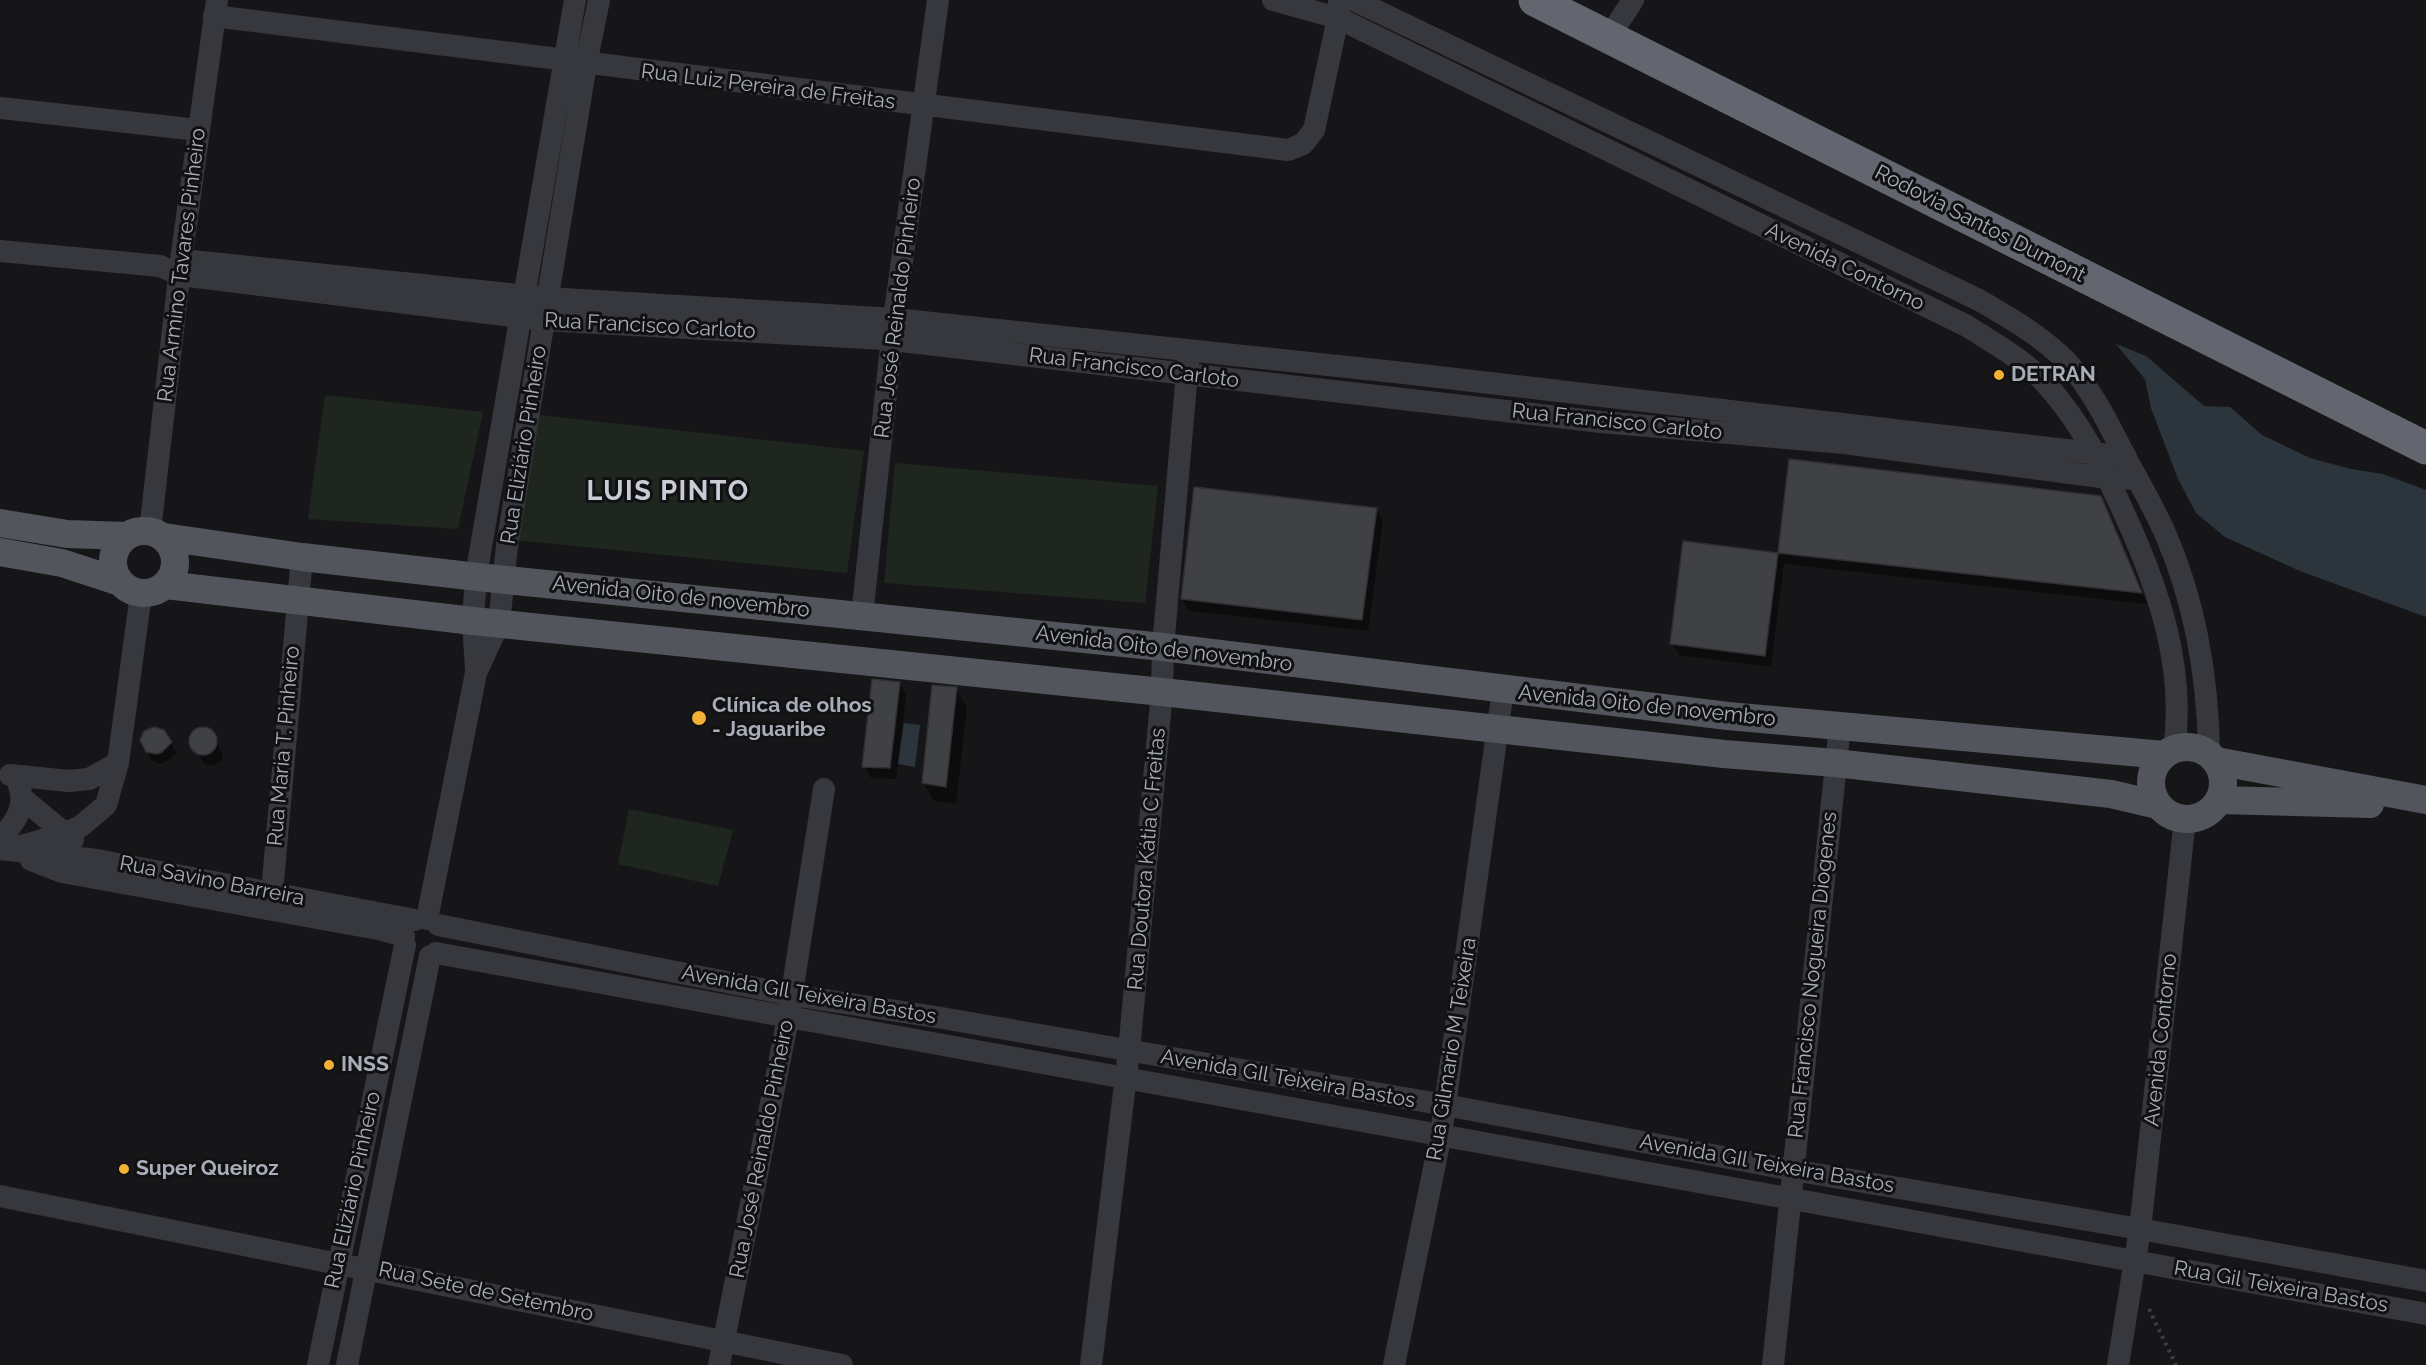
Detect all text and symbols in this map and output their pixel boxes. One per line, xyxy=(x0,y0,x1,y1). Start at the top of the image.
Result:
street label: Rua Luiz Pereira de Freitas xyxy=(639,59,897,115)
street label: Rua Armino Tavares Pinheiro xyxy=(153,127,211,403)
street label: Rodovia Santos Dumont xyxy=(1870,160,2090,288)
street label: Rua José Reinaldo Pinheiro xyxy=(870,176,926,440)
street label: Avenida Contorno xyxy=(1761,218,1929,316)
street label: Rua Francisco Carloto xyxy=(544,308,756,344)
street label: Rua Francisco Carloto xyxy=(1027,343,1241,393)
street label: Rua Eliziário Pinheiro xyxy=(496,344,552,546)
place label: DETRAN xyxy=(2011,362,2096,388)
marker: DETRAN xyxy=(1992,368,2006,382)
street label: Rua Francisco Carloto xyxy=(1510,398,1724,446)
district label: LUIS PINTO xyxy=(586,476,750,508)
street label: Avenida Oito de novembro xyxy=(551,571,811,623)
street label: Avenida Oito de novembro xyxy=(1034,621,1294,677)
street label: Rua Maria T. Pinheiro xyxy=(263,645,305,847)
street label: Avenida Oito de novembro xyxy=(1517,680,1777,732)
place label: Clínica de olhos - Jaguaribe xyxy=(712,693,872,743)
marker: Clínica de olhos - Jaguaribe xyxy=(690,709,708,727)
street label: Rua Doutora Kátia C Freitas xyxy=(1123,727,1171,991)
street label: Rua Francisco Nogueira Diogenes xyxy=(1783,811,1843,1139)
street label: Rua Savino Barreira xyxy=(117,851,307,911)
street label: Rua Gilmario M Teixeira xyxy=(1422,936,1482,1162)
street label: Avenida Contorno xyxy=(2139,952,2183,1128)
street label: Avenida GIl Teixeira Bastos xyxy=(680,960,938,1030)
street label: Rua José Reinaldo Pinheiro xyxy=(725,1018,799,1280)
street label: Avenida GIl Teixeira Bastos xyxy=(1159,1044,1417,1114)
place label: INSS xyxy=(341,1052,389,1078)
marker: INSS xyxy=(322,1058,336,1072)
street label: Rua Eliziário Pinheiro xyxy=(320,1089,386,1291)
street label: Avenida GIl Teixeira Bastos xyxy=(1638,1129,1896,1199)
place label: Super Queiroz xyxy=(136,1156,278,1182)
marker: Super Queiroz xyxy=(117,1162,131,1176)
street label: Rua Gil Teixeira Bastos xyxy=(2172,1256,2390,1318)
street label: Rua Sete de Setembro xyxy=(376,1257,596,1327)

